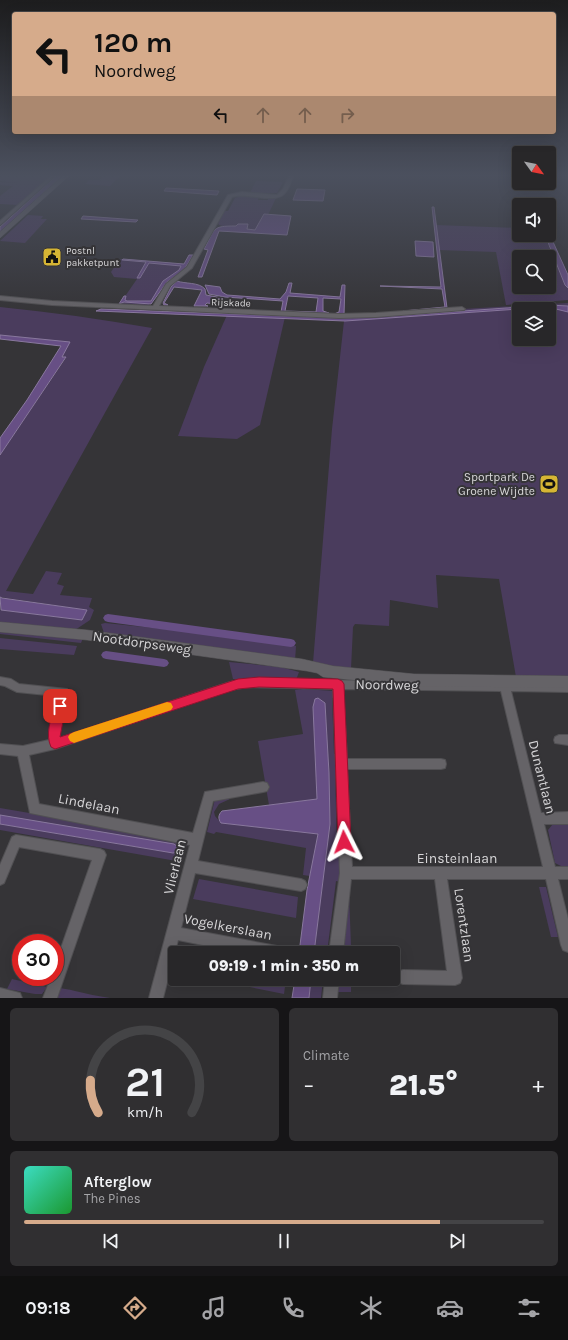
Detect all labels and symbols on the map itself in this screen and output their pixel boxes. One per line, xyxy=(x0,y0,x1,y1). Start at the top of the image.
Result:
north arrow xyxy=(512,146,556,190)
place label: Postnl pakketpunt xyxy=(66,245,119,269)
public building icon: Postnl pakketpunt xyxy=(41,246,63,268)
street label: Rijskade xyxy=(211,296,251,310)
place label: Sportpark De Groene Wijdte xyxy=(458,470,535,498)
sports icon: Sportpark De Groene Wijdte xyxy=(538,473,560,495)
street label: Nootdorpseweg xyxy=(92,628,192,658)
street label: Noordweg xyxy=(355,676,419,694)
pin xyxy=(43,689,77,723)
street label: Dunantlaan xyxy=(525,738,559,816)
street label: Lindelaan xyxy=(57,790,121,818)
position arrow xyxy=(323,821,365,863)
street label: Vlierlaan xyxy=(160,838,190,896)
street label: Einsteinlaan xyxy=(417,850,497,867)
street label: Lorentzlaan xyxy=(450,887,478,963)
street label: Vogelkerslaan xyxy=(183,910,273,944)
speed limit sign: 30 xyxy=(12,934,64,986)

